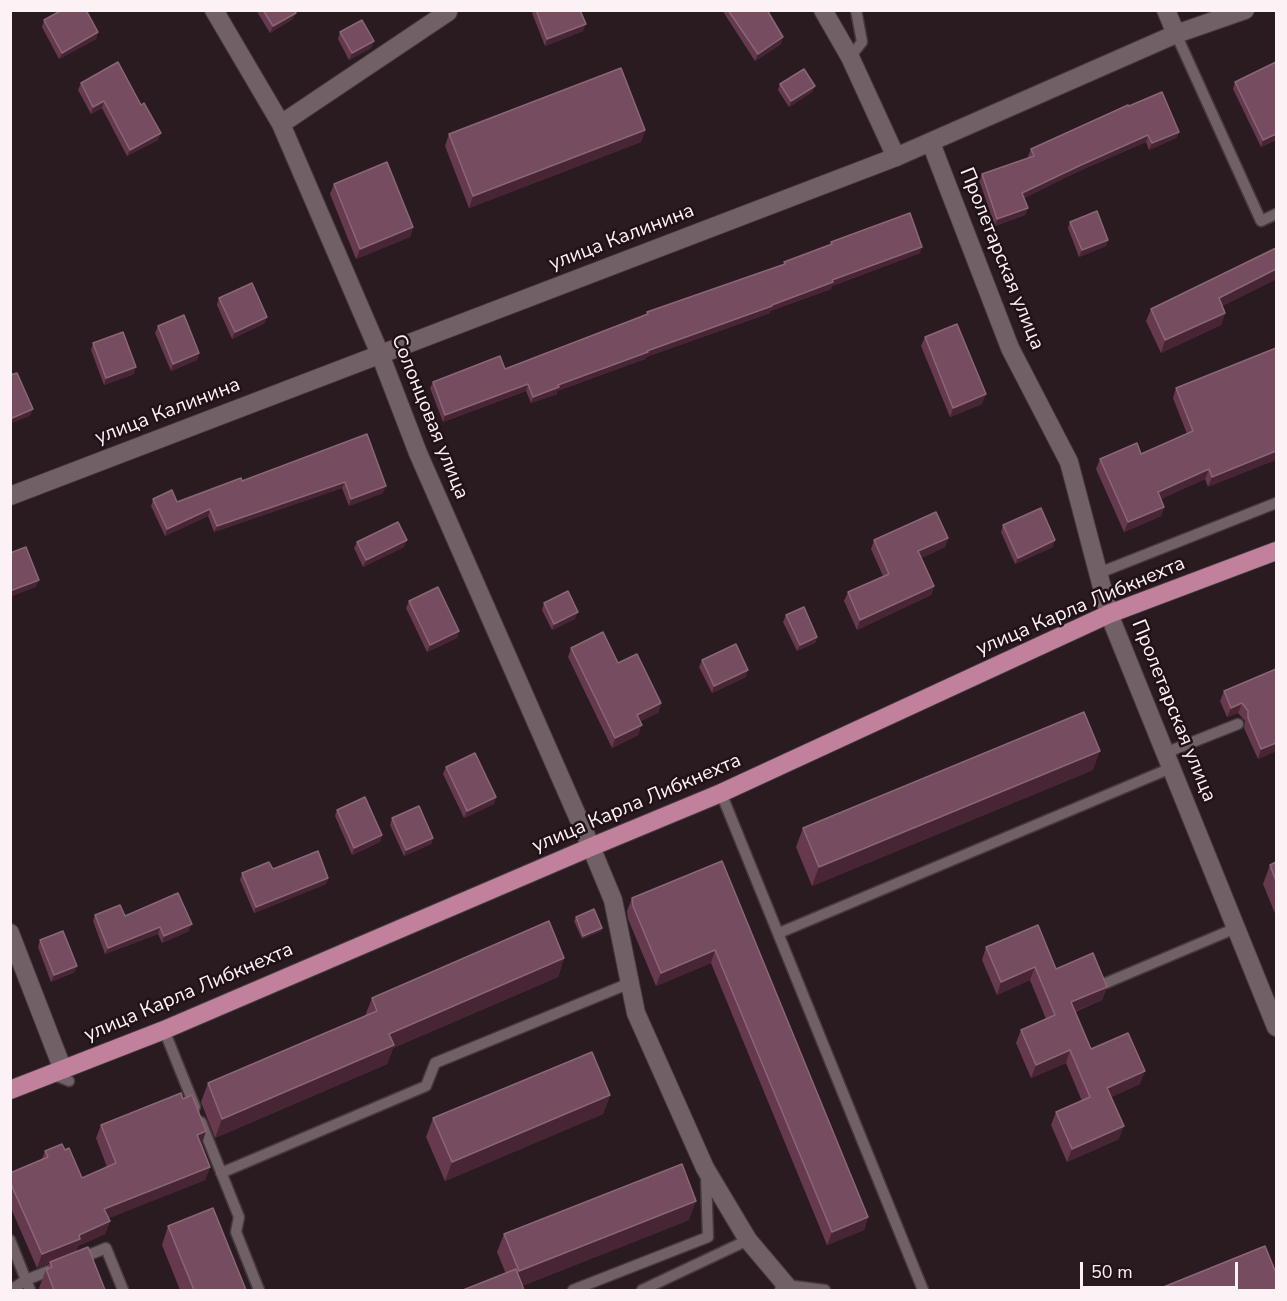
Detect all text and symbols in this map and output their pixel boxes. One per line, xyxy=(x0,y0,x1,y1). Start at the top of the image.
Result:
street label: Пролетарская улица xyxy=(953,164,1049,354)
street label: улица Калинина xyxy=(546,199,698,277)
street label: Солонцовая улица xyxy=(385,331,473,503)
street label: улица Калинина xyxy=(92,373,244,451)
street label: улица Карла Либкнехта xyxy=(973,552,1189,662)
street label: Пролетарская улица xyxy=(1125,616,1221,806)
street label: улица Карла Либкнехта xyxy=(529,749,745,859)
street label: улица Карла Либкнехта xyxy=(81,938,297,1048)
scale bar xyxy=(1083,1250,1240,1288)
text: 50 m xyxy=(1091,1260,1133,1284)

